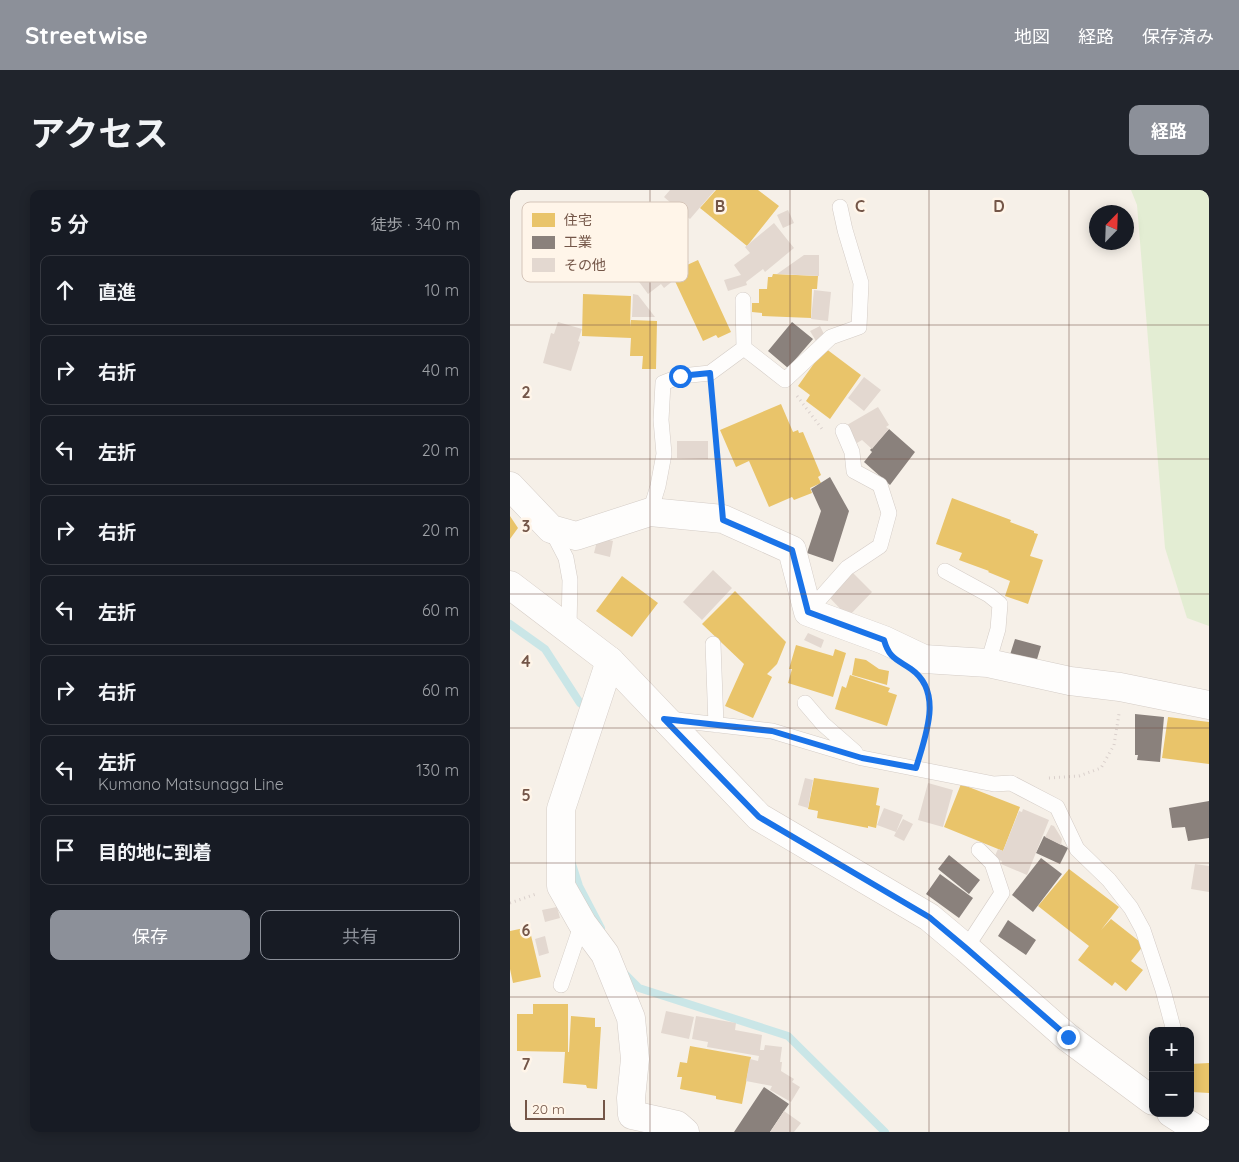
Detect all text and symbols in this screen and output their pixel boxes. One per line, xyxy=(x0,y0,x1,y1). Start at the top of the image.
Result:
text: Streetwise xyxy=(25,20,148,50)
text: 地図 xyxy=(1014,25,1050,48)
text: 経路 xyxy=(1078,25,1114,48)
text: 保存済み xyxy=(1142,25,1214,48)
button: 経路 xyxy=(1129,105,1209,155)
text: アクセス xyxy=(30,111,168,155)
text: B xyxy=(715,196,725,216)
text: C xyxy=(855,196,865,216)
text: D xyxy=(993,196,1005,216)
legend xyxy=(522,202,688,282)
north arrow xyxy=(1089,205,1134,250)
text: 5 分 xyxy=(50,211,89,237)
text: 住宅 xyxy=(564,211,592,229)
text: 徒歩 · 340 m xyxy=(371,214,460,234)
text: 工業 xyxy=(564,233,592,251)
text: その他 xyxy=(564,256,606,274)
icon: ahead xyxy=(51,276,79,304)
text: 直進 xyxy=(98,280,136,304)
text: 10 m xyxy=(425,280,459,300)
icon: right xyxy=(51,356,79,384)
text: 右折 xyxy=(98,360,136,384)
text: 40 m xyxy=(422,360,459,380)
route start xyxy=(669,365,692,388)
text: 2 xyxy=(521,382,531,402)
icon: left xyxy=(51,436,79,464)
text: 左折 xyxy=(98,440,136,464)
text: 20 m xyxy=(422,440,459,460)
icon: right xyxy=(51,516,79,544)
text: 3 xyxy=(522,516,530,536)
text: 右折 xyxy=(98,520,136,544)
text: 20 m xyxy=(422,520,459,540)
icon: left xyxy=(51,596,79,624)
text: 左折 xyxy=(98,600,136,624)
text: 60 m xyxy=(422,600,459,620)
text: 4 xyxy=(521,651,531,671)
icon: right xyxy=(51,676,79,704)
text: 右折 xyxy=(98,680,136,704)
text: 60 m xyxy=(422,680,459,700)
text: 左折 xyxy=(98,750,136,774)
icon: left xyxy=(51,756,79,784)
text: 130 m xyxy=(416,760,459,780)
text: Kumano Matsunaga Line xyxy=(98,774,284,794)
text: 5 xyxy=(521,785,531,805)
icon: arrive xyxy=(51,836,79,864)
text: 目的地に到着 xyxy=(98,840,212,864)
button: 保存 xyxy=(50,910,250,960)
button: 共有 xyxy=(260,910,460,960)
text: 6 xyxy=(522,920,531,940)
route end xyxy=(1057,1026,1080,1049)
map controls xyxy=(1149,1027,1194,1117)
button: + xyxy=(1149,1027,1194,1072)
text: 7 xyxy=(522,1054,531,1074)
button: − xyxy=(1149,1072,1194,1117)
scale bar xyxy=(525,1097,605,1120)
text: 20 m xyxy=(532,1100,565,1118)

